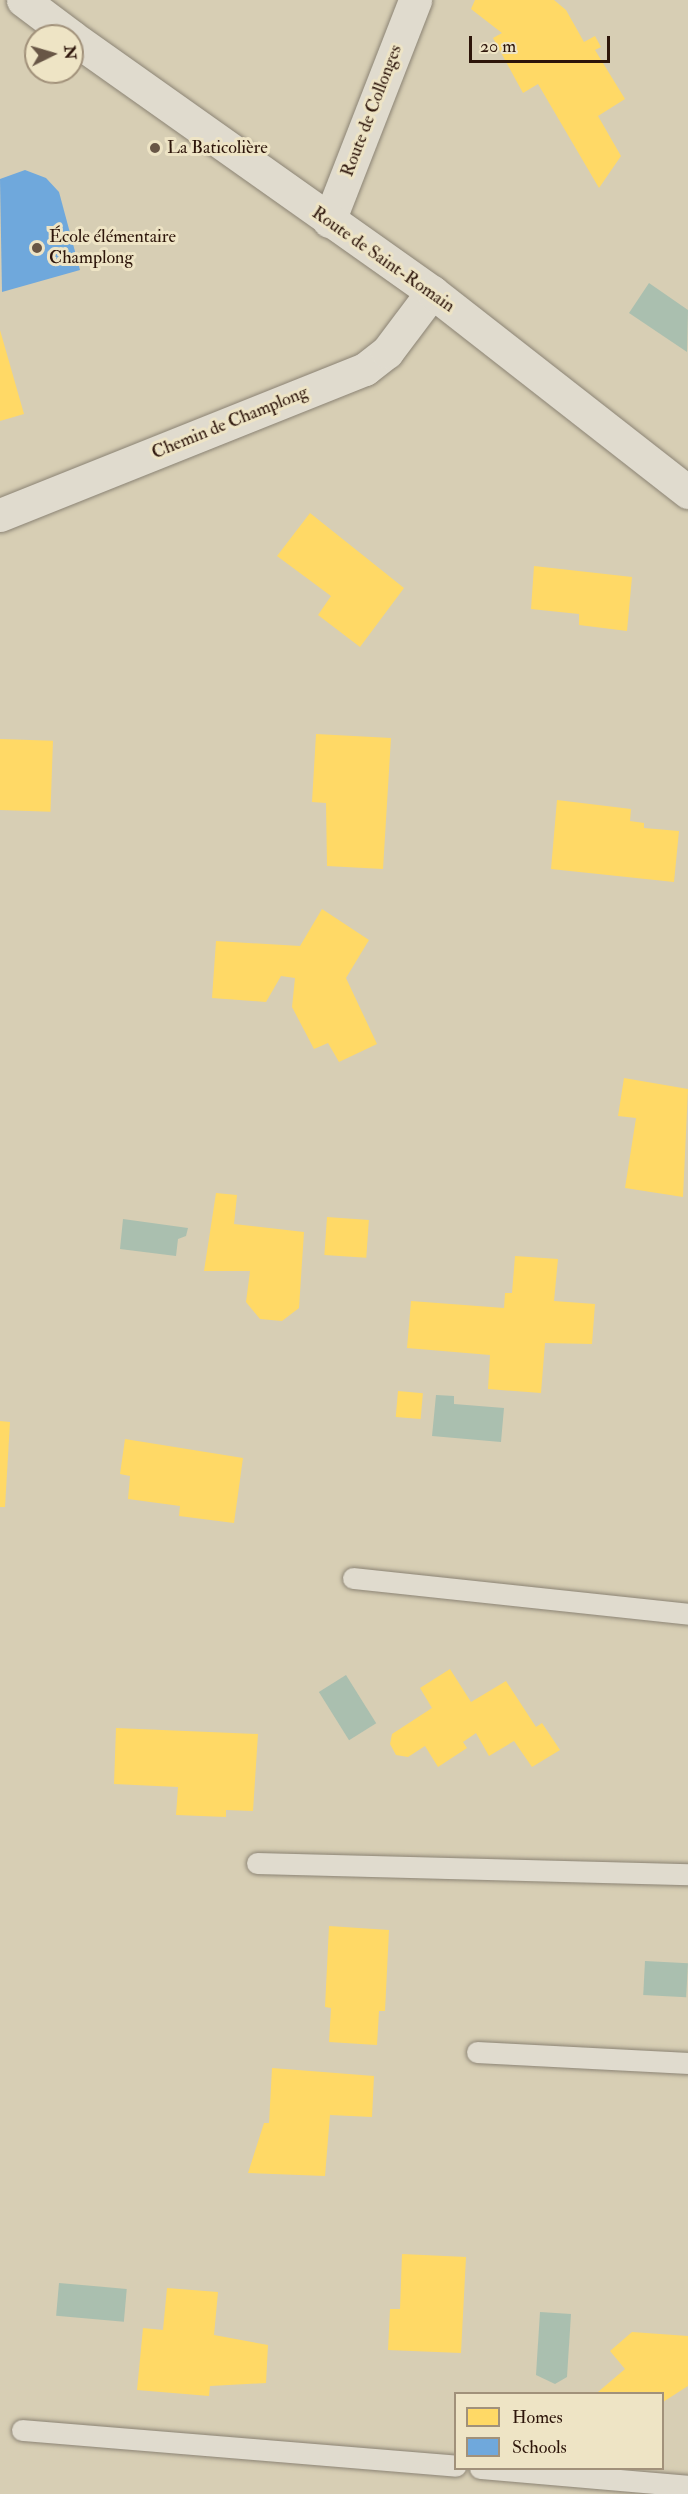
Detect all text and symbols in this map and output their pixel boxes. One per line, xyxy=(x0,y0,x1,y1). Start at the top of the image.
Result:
north arrow xyxy=(24,24,84,84)
scale bar xyxy=(472,24,613,62)
text: 20 m xyxy=(480,35,516,58)
street label: Route de Collonges xyxy=(337,42,407,180)
text: N xyxy=(59,45,81,61)
place label: La Baticolière xyxy=(167,137,268,159)
marker: La Baticolière xyxy=(148,141,162,155)
street label: Route de Saint-Romain xyxy=(307,203,459,317)
place label: École élémentaire Champlong xyxy=(49,227,176,270)
marker: École élémentaire Champlong xyxy=(30,241,44,255)
street label: Chemin de Champlong xyxy=(149,382,311,464)
legend xyxy=(454,2392,664,2470)
text: Homes xyxy=(512,2406,563,2429)
text: Schools xyxy=(512,2436,567,2459)

